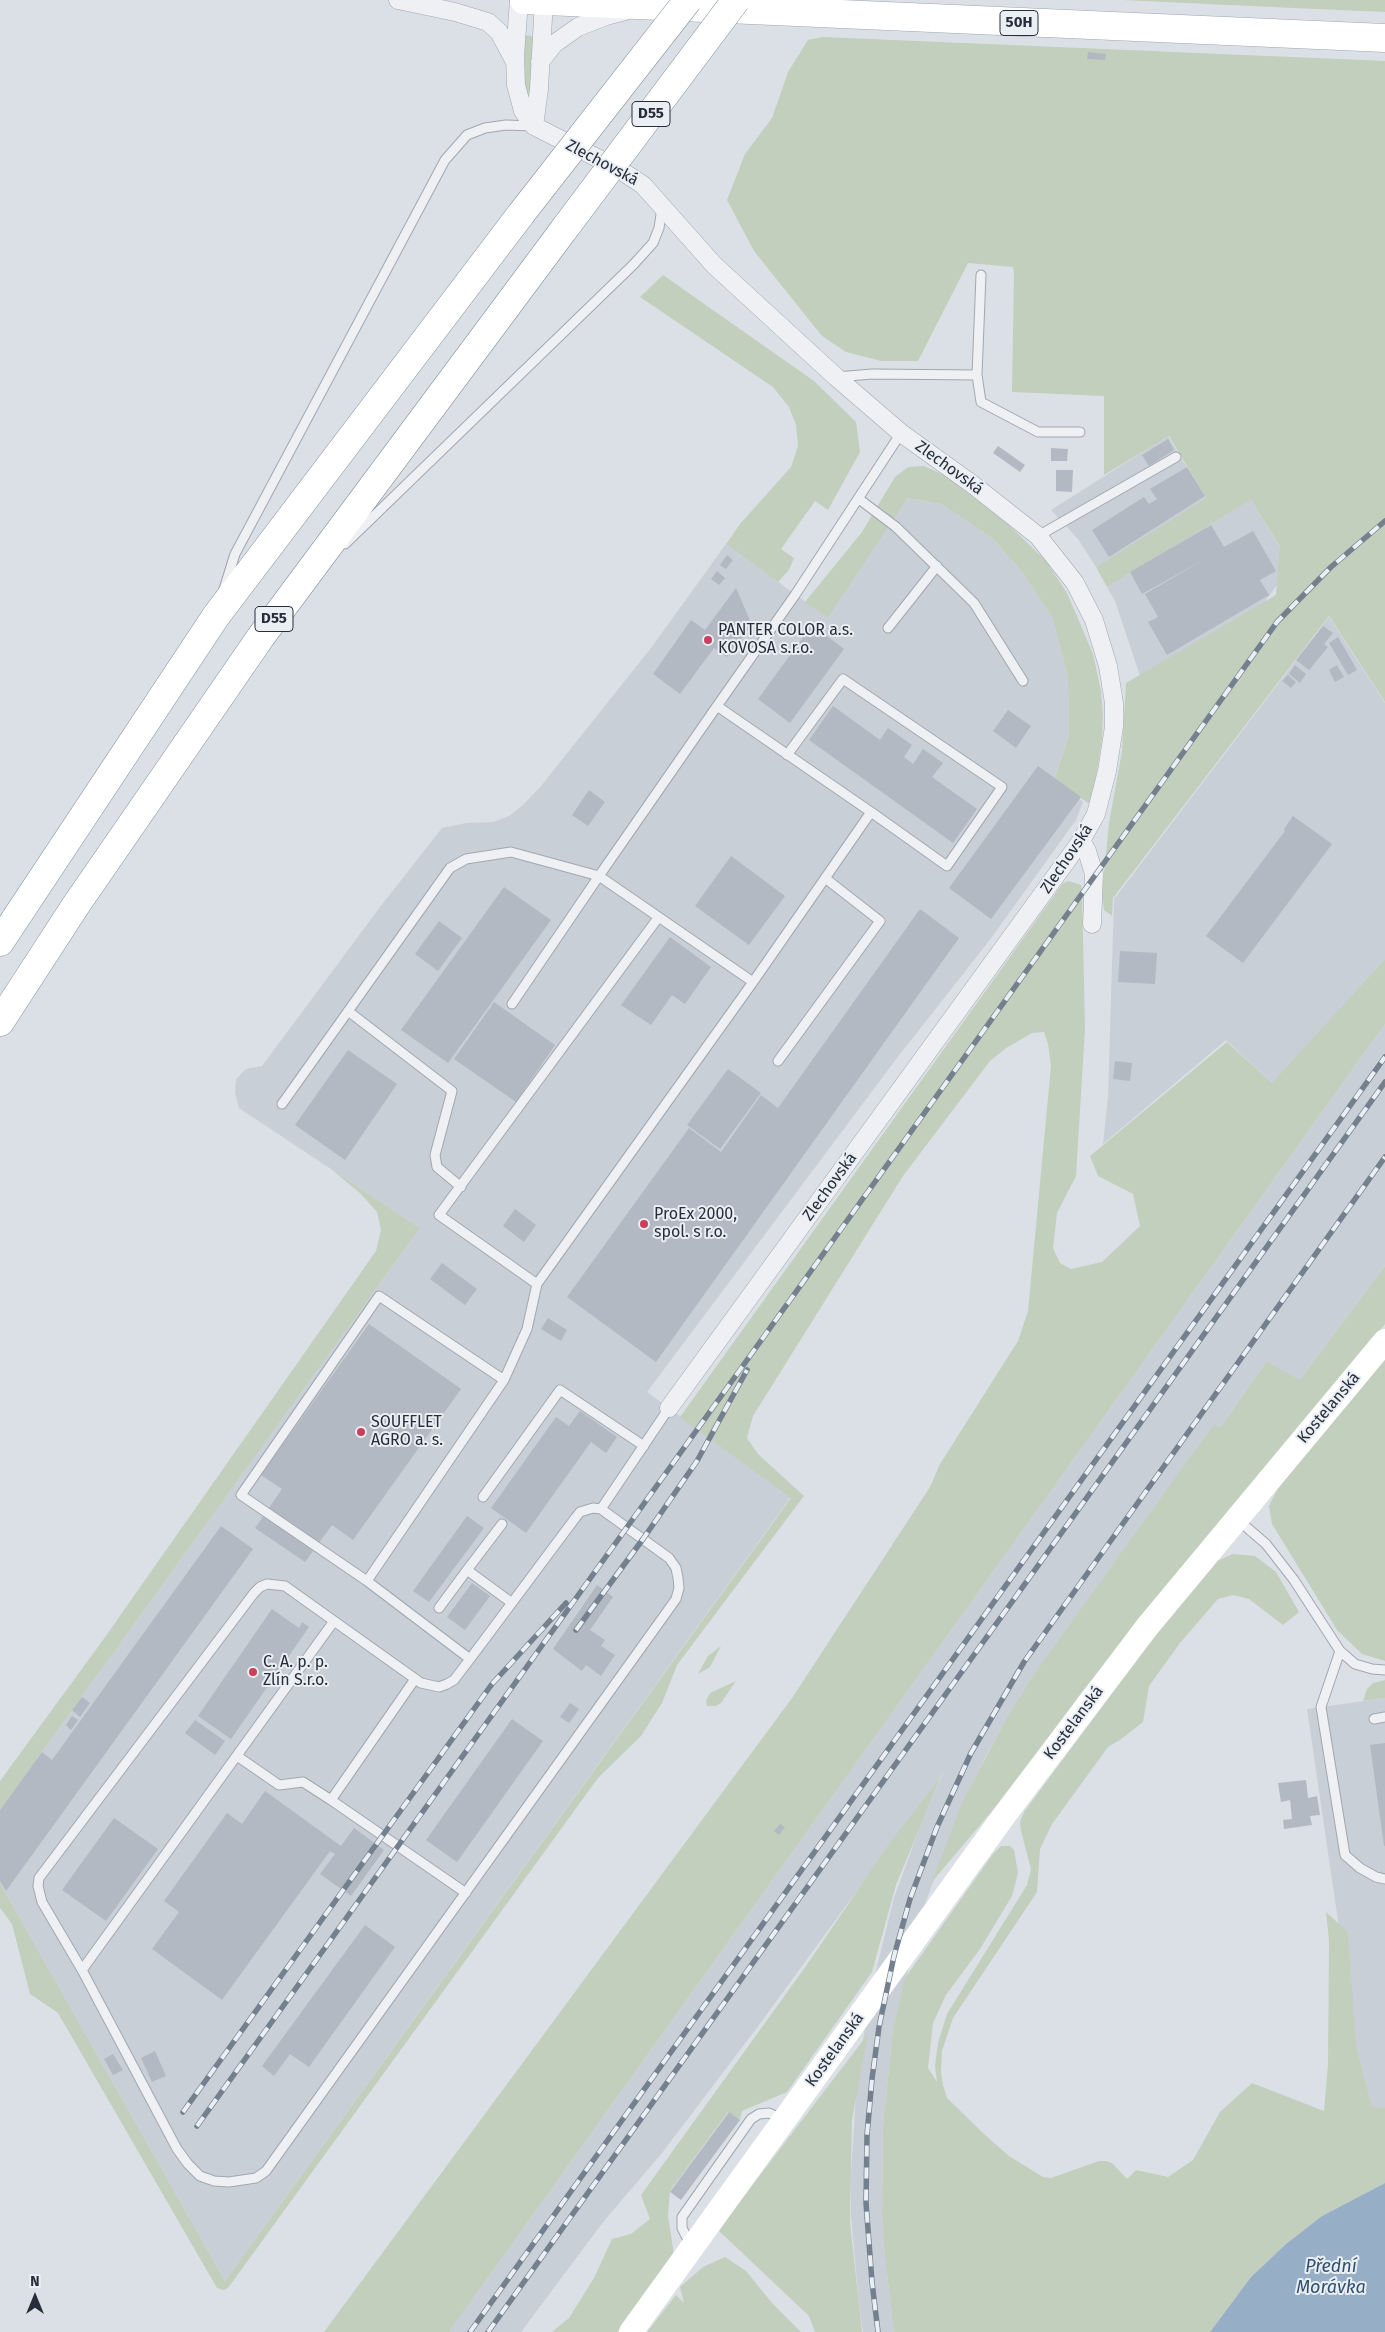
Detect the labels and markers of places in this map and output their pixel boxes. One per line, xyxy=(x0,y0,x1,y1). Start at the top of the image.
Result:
place label: PANTER COLOR a.s. KOVOSA s.r.o. xyxy=(718,621,853,659)
marker: PANTER COLOR a.s. KOVOSA s.r.o. xyxy=(702,634,714,646)
place label: ProEx 2000, spol. s r.o. xyxy=(654,1205,737,1243)
marker: ProEx 2000, spol. s r.o. xyxy=(638,1218,650,1230)
place label: SOUFFLET AGRO a. s. xyxy=(371,1413,443,1451)
marker: SOUFFLET AGRO a. s. xyxy=(355,1426,367,1438)
place label: C. A. p. p. Zlín S.r.o. xyxy=(263,1653,328,1691)
marker: C. A. p. p. Zlín S.r.o. xyxy=(247,1666,259,1678)

